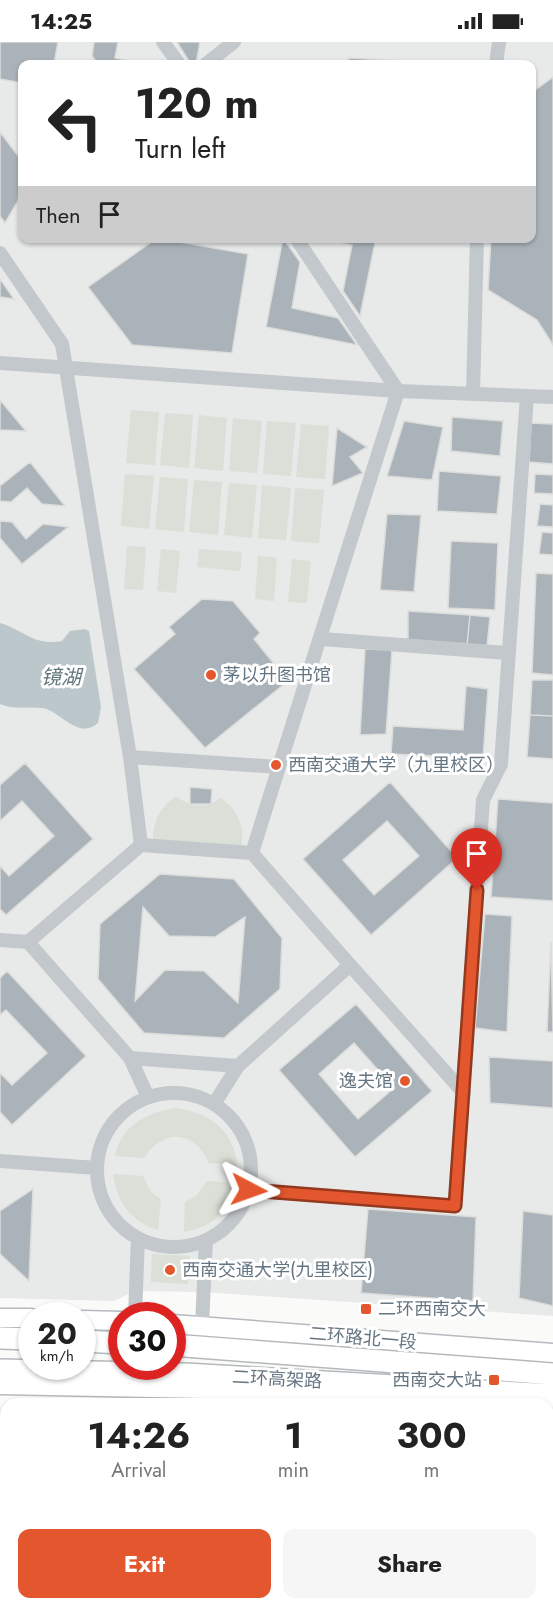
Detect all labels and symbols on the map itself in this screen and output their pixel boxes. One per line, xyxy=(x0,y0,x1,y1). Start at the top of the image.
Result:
place label: 茅以升图书馆 xyxy=(223,662,331,688)
water label: 镜湖 xyxy=(41,663,84,692)
marker: 茅以升图书馆 xyxy=(204,668,218,682)
place label: 西南交通大学（九里校区） xyxy=(288,752,504,778)
marker: 西南交通大学（九里校区） xyxy=(269,758,283,772)
pin xyxy=(451,828,502,890)
place label: 逸夫馆 xyxy=(339,1068,393,1094)
marker: 逸夫馆 xyxy=(398,1074,412,1088)
position arrow xyxy=(217,1158,281,1222)
place label: 西南交通大学(九里校区) xyxy=(182,1257,373,1283)
marker: 西南交通大学(九里校区) xyxy=(163,1263,177,1277)
place label: 二环西南交大 xyxy=(378,1296,486,1322)
speed limit sign: 30 xyxy=(108,1302,186,1380)
marker: 二环西南交大 xyxy=(359,1302,373,1316)
street label: 二环路北一段 xyxy=(308,1320,418,1356)
street label: 二环高架路 xyxy=(231,1364,323,1394)
place label: 西南交大站 xyxy=(392,1367,482,1393)
marker: 西南交大站 xyxy=(487,1373,501,1387)

